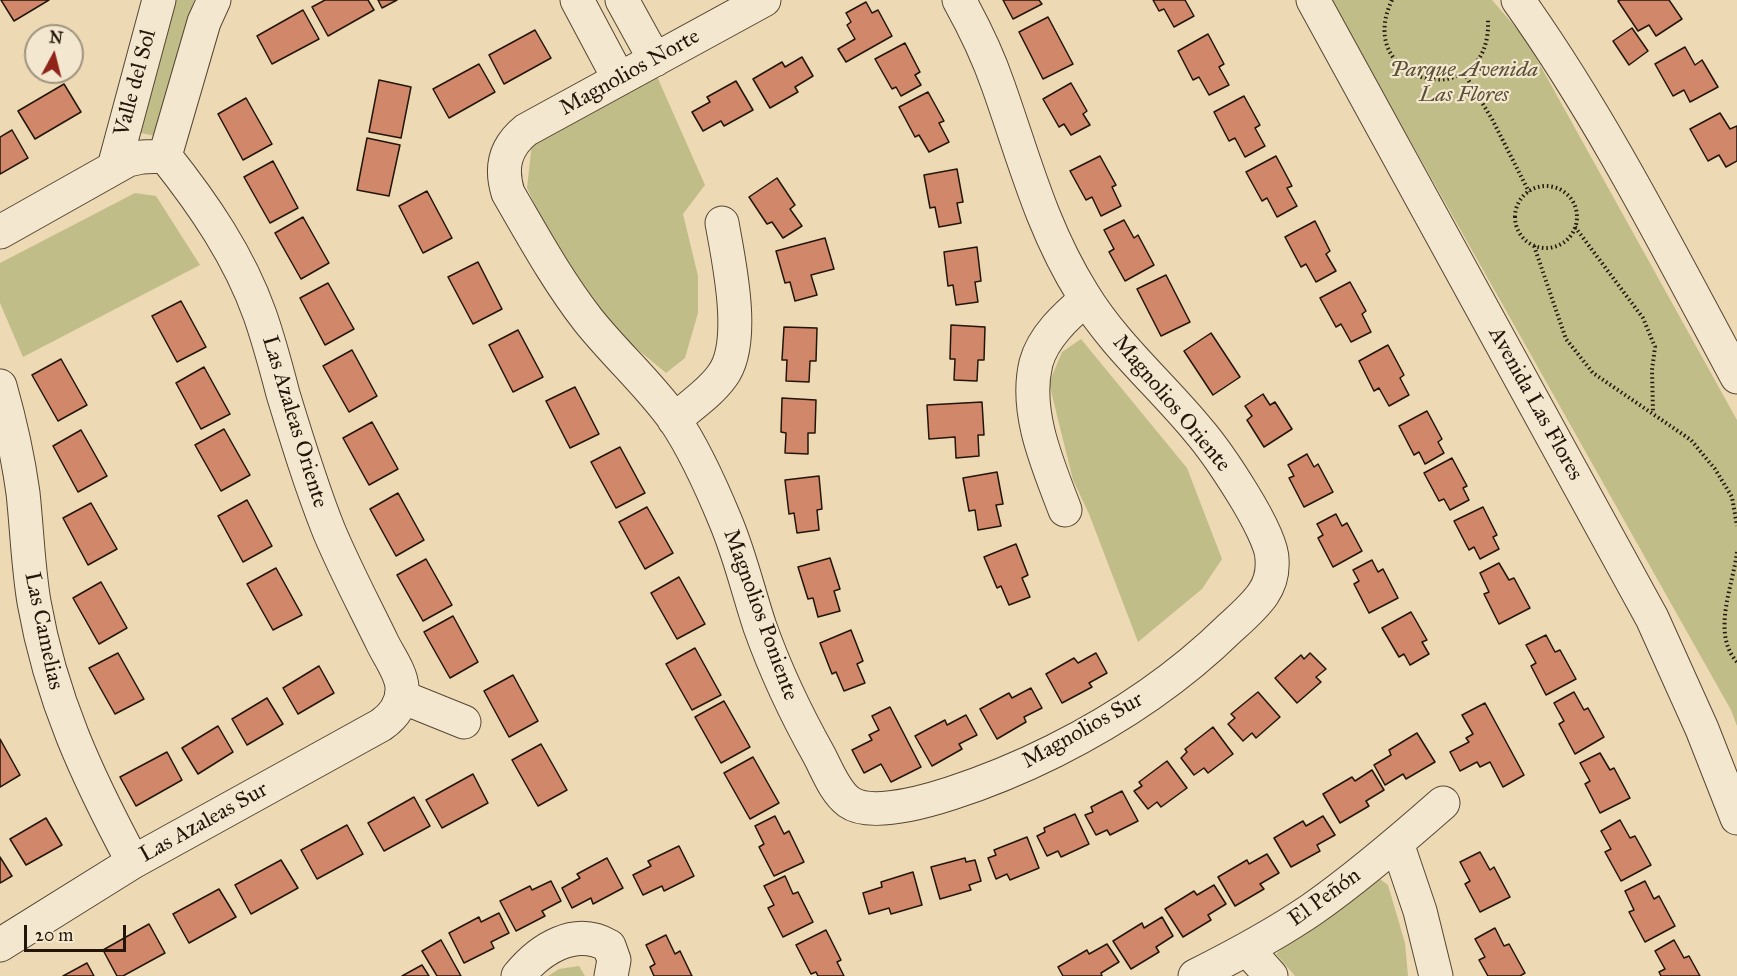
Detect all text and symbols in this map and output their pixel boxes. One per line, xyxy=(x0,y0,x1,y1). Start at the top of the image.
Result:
north arrow xyxy=(24,24,84,84)
street label: Magnolios Norte xyxy=(555,24,705,122)
text: N xyxy=(48,27,64,48)
street label: Valle del Sol xyxy=(109,27,163,139)
park label: Parque Avenida Las Flores xyxy=(1390,58,1538,110)
street label: Avenida Las Flores xyxy=(1482,323,1588,485)
street label: Magnolios Oriente xyxy=(1106,330,1236,478)
street label: Las Azaleas Oriente xyxy=(255,333,333,511)
street label: Magnolios Poniente xyxy=(717,526,803,704)
street label: Las Camelias xyxy=(18,570,68,692)
street label: Magnolios Sur xyxy=(1018,687,1148,775)
street label: Las Azaleas Sur xyxy=(135,777,273,869)
street label: El Peñón xyxy=(1284,863,1366,933)
scale bar xyxy=(27,913,129,951)
text: 20 m xyxy=(35,924,73,946)

